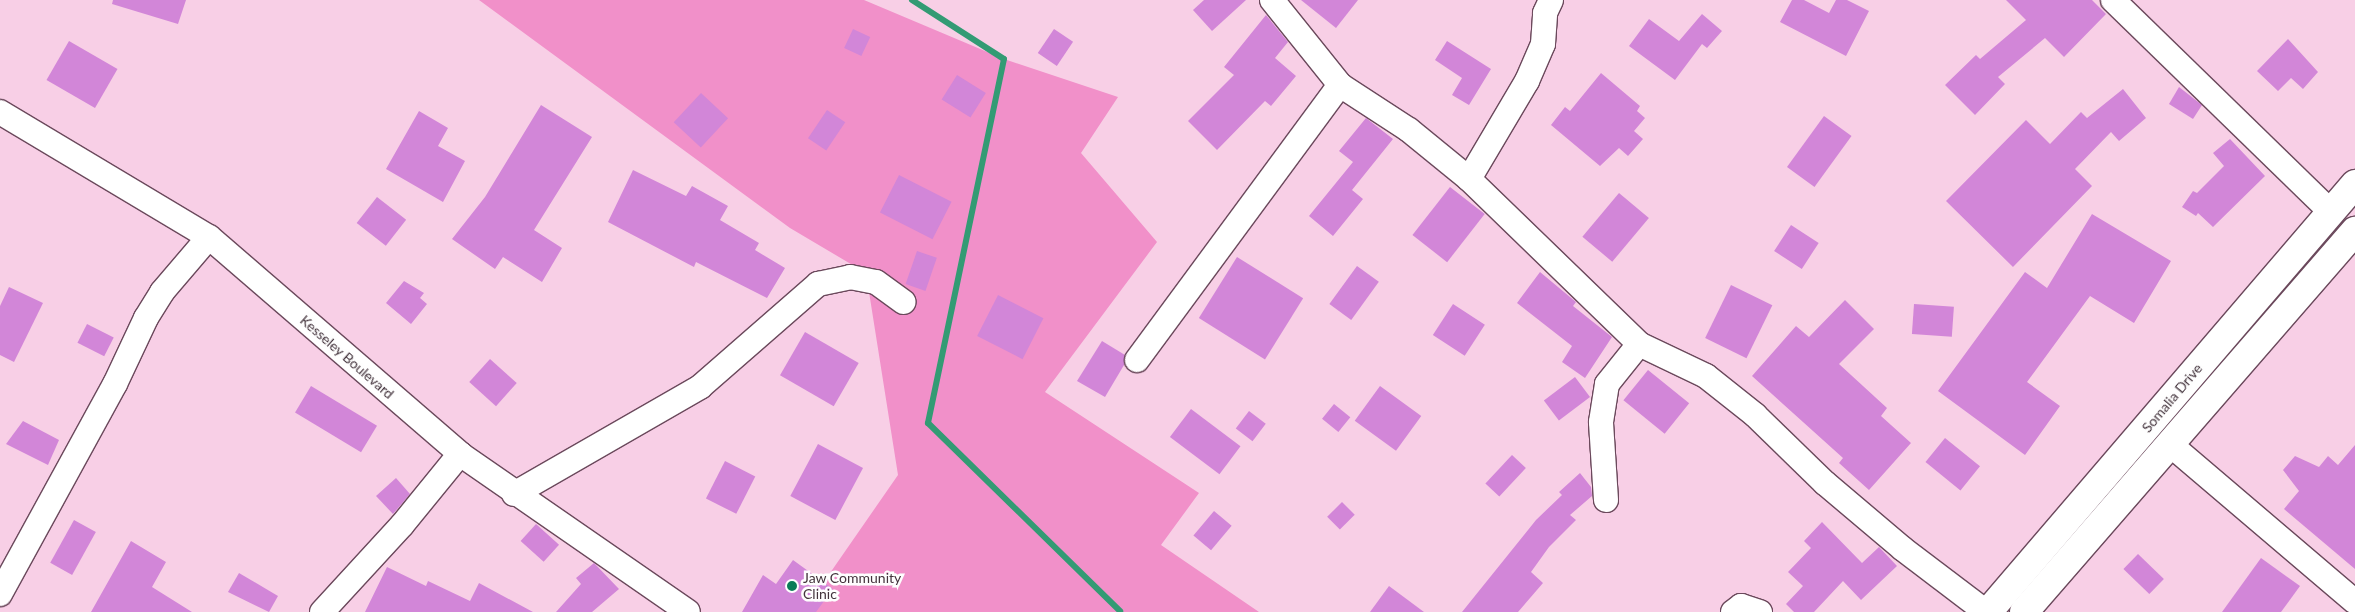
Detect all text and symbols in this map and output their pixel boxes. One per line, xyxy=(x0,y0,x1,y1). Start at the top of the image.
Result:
street label: Kesseley Boulevard xyxy=(297,312,397,402)
street label: Somalia Drive xyxy=(2138,360,2206,436)
place label: Jaw Community Clinic xyxy=(803,570,902,602)
marker: Jaw Community Clinic xyxy=(785,579,799,593)

